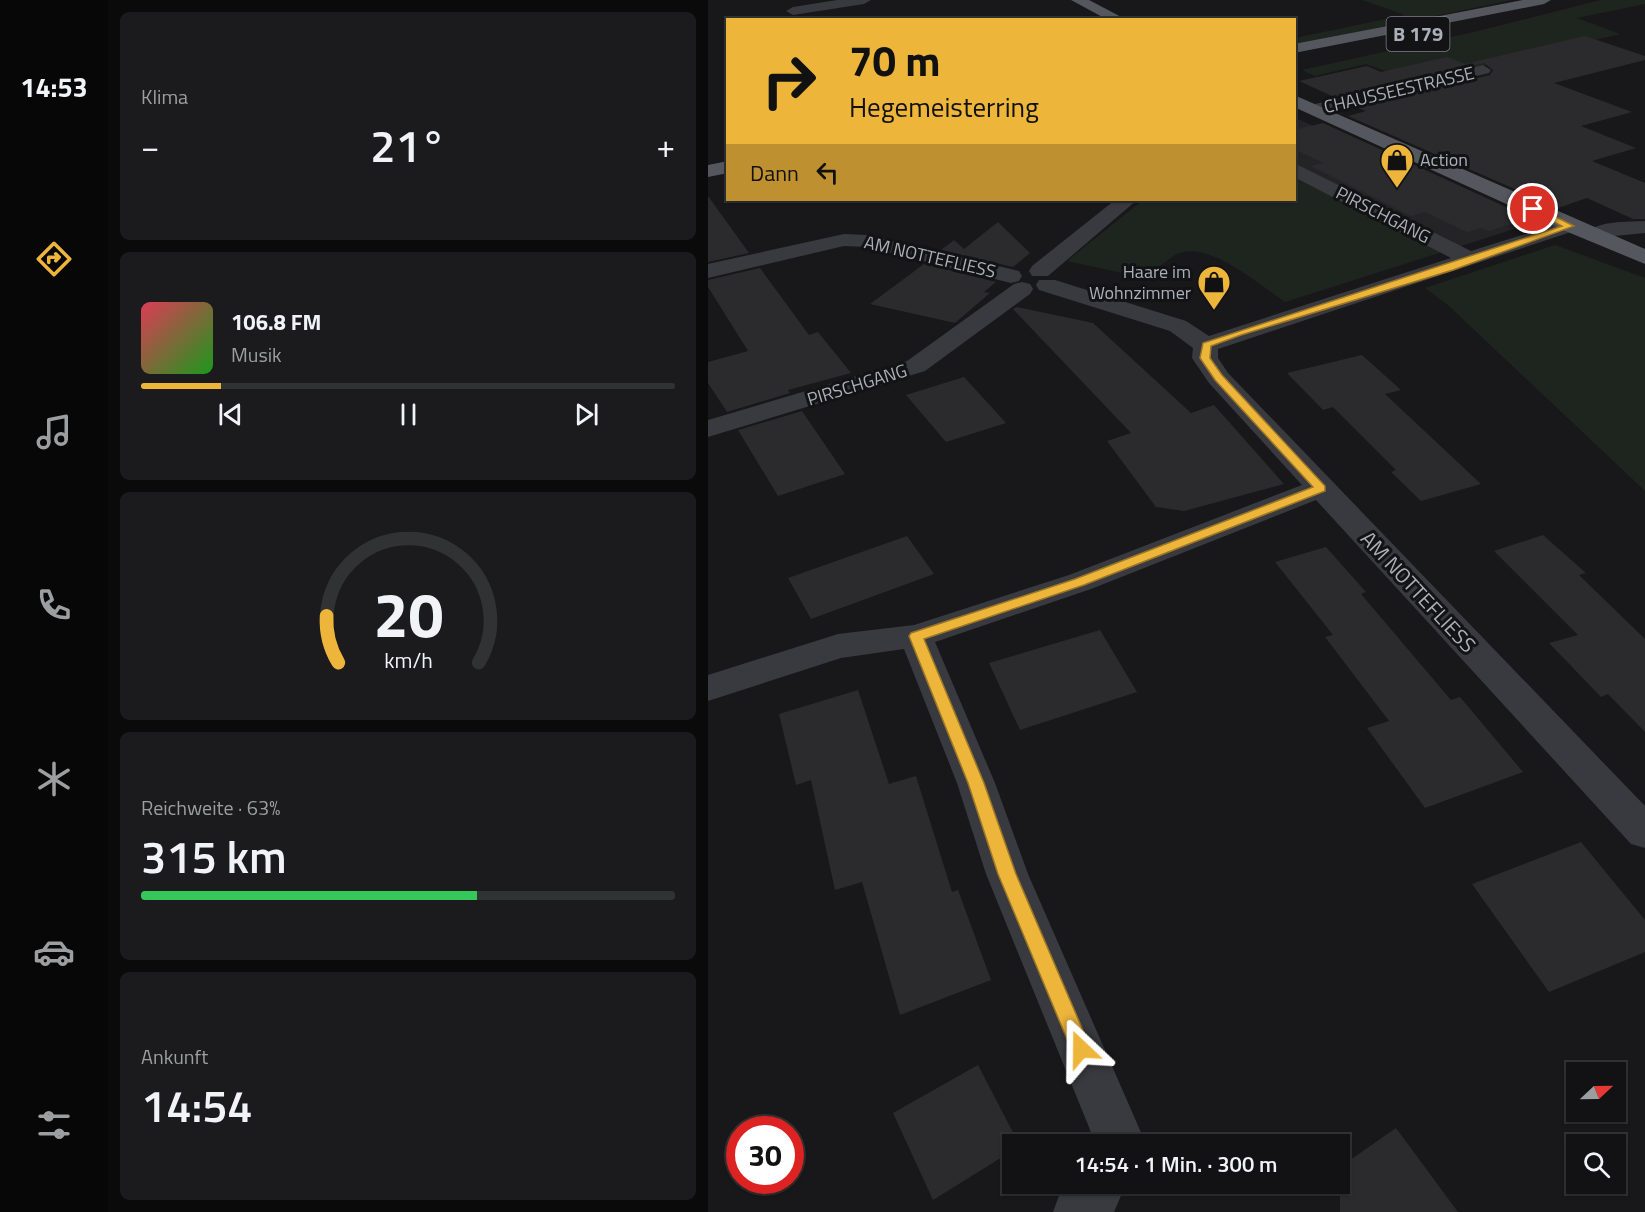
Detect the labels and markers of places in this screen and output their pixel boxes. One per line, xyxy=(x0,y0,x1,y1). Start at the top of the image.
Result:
shop icon: Action xyxy=(1379,142,1415,189)
place label: Action xyxy=(1420,146,1468,173)
pin xyxy=(1507,183,1558,234)
place label: Haare im Wohnzimmer xyxy=(1089,258,1191,306)
shop icon: Haare im Wohnzimmer xyxy=(1196,264,1232,311)

